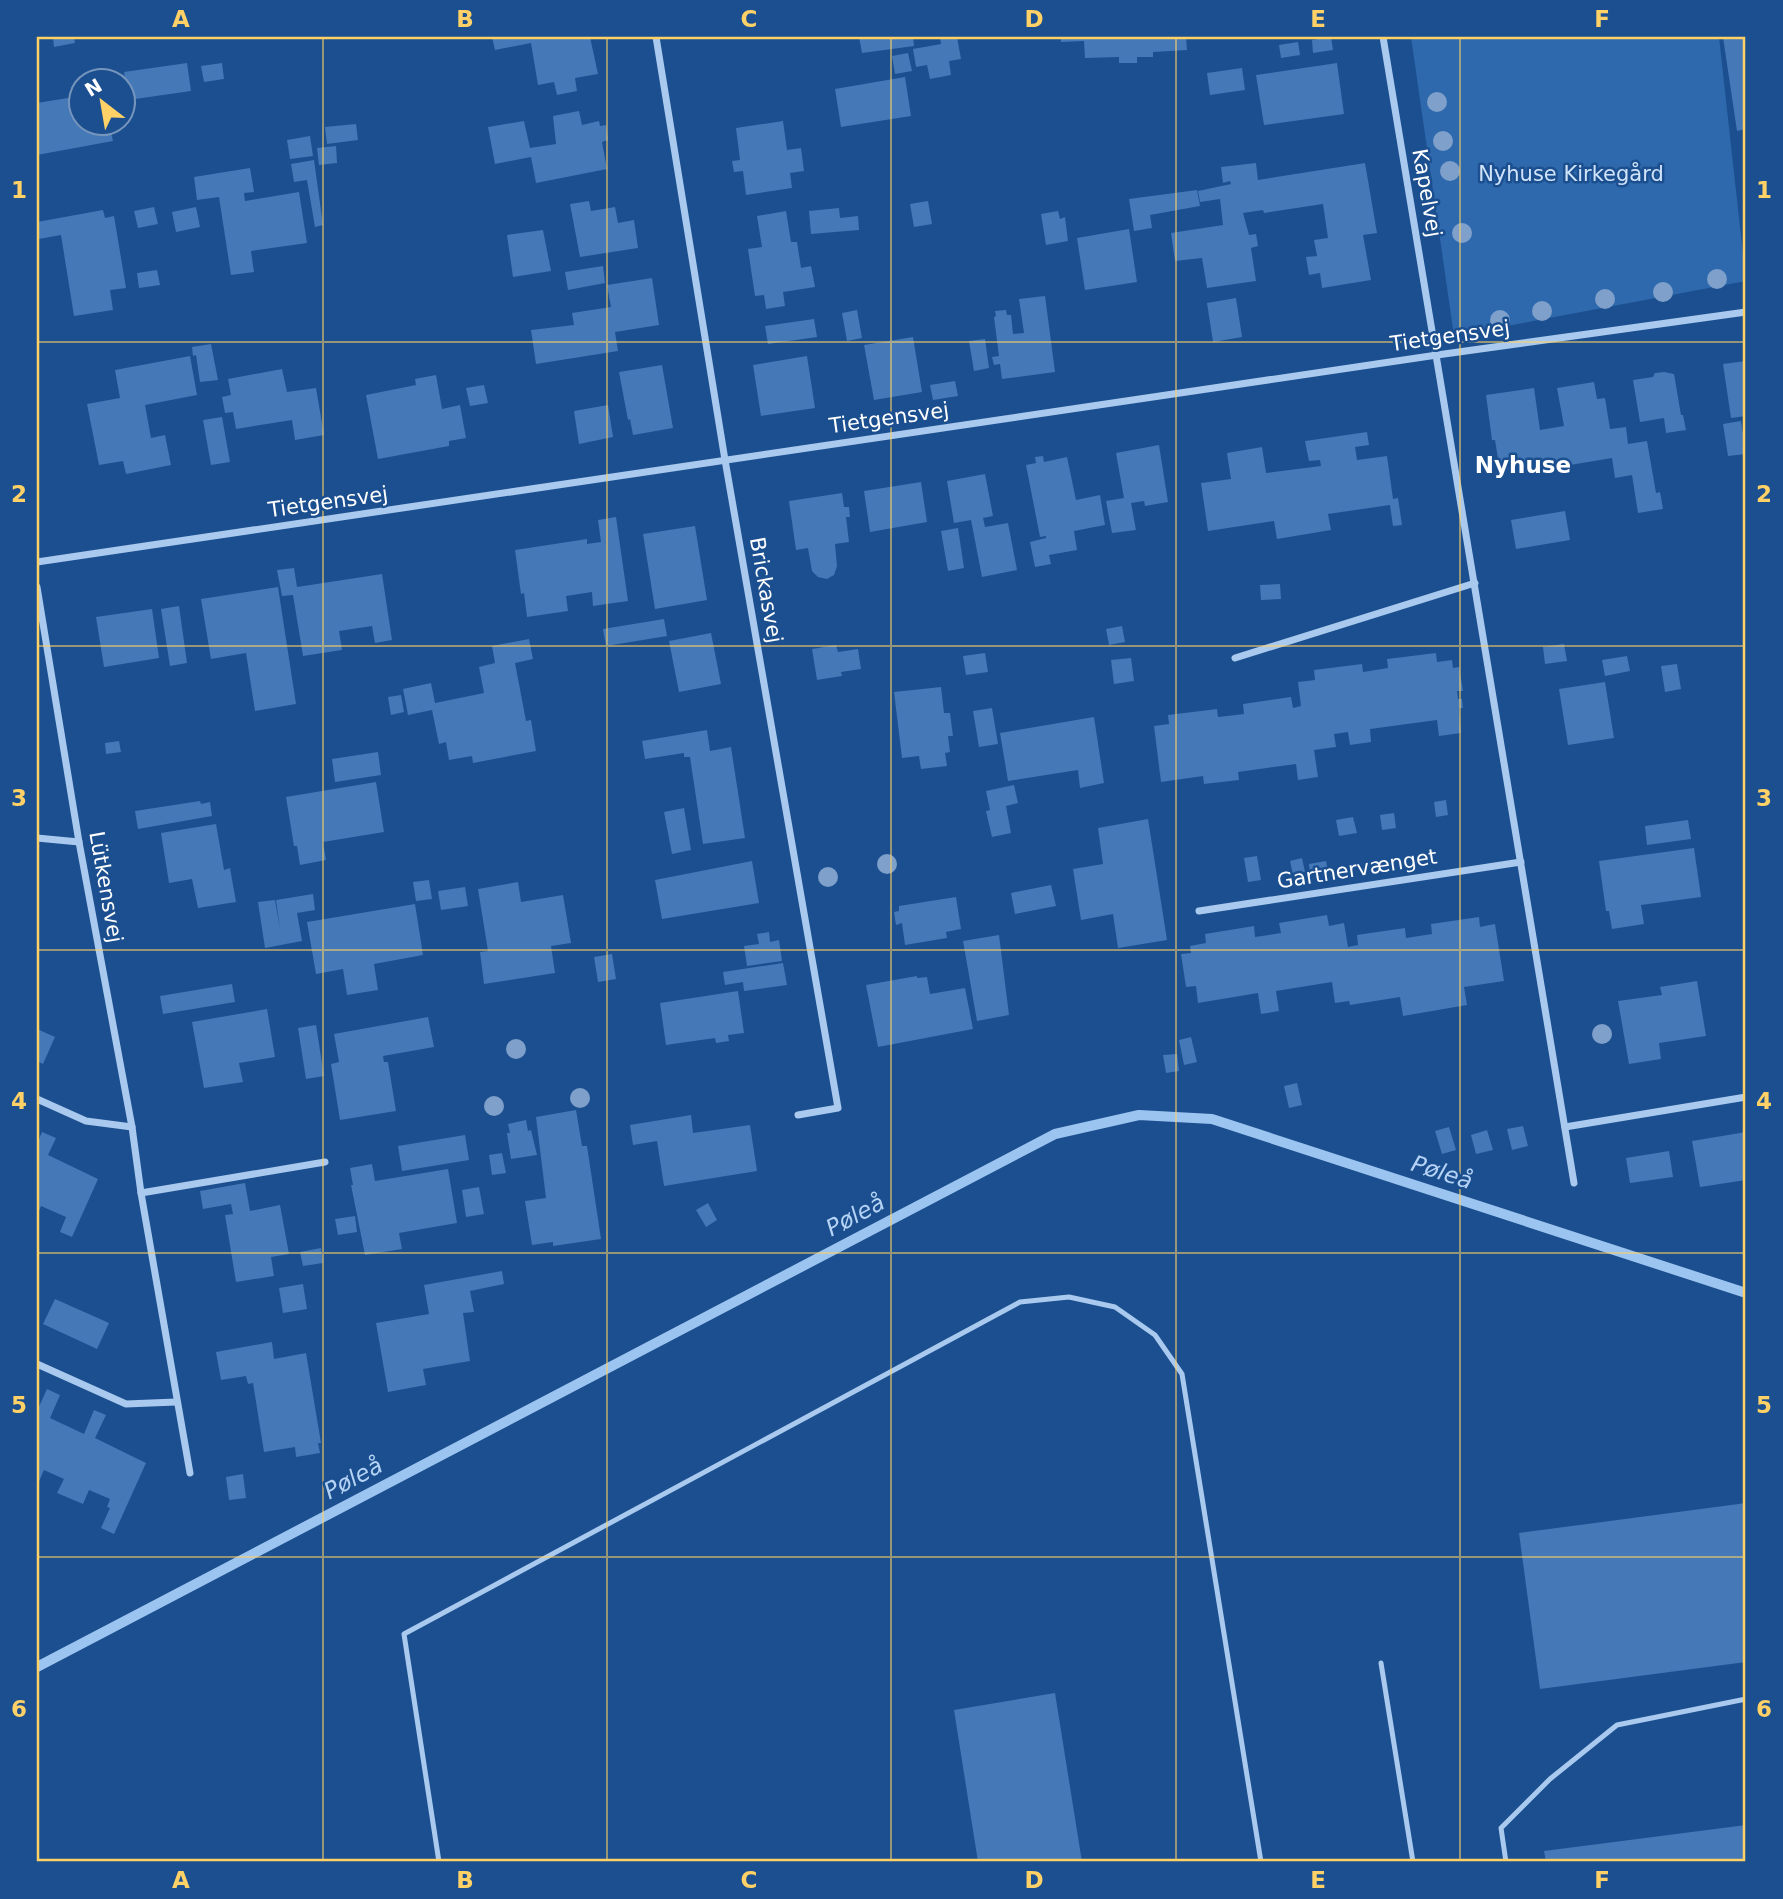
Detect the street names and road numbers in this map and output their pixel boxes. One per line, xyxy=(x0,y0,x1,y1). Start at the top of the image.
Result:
street label: Kapelvej xyxy=(1407,147,1447,239)
street label: Tietgensvej xyxy=(1387,316,1512,356)
street label: Tietgensvej xyxy=(826,398,951,438)
street label: Tietgensvej xyxy=(265,482,390,522)
street label: Brickasvej xyxy=(745,535,787,645)
street label: Lütkensvej xyxy=(84,829,128,945)
street label: Gartnervænget xyxy=(1275,844,1439,894)

